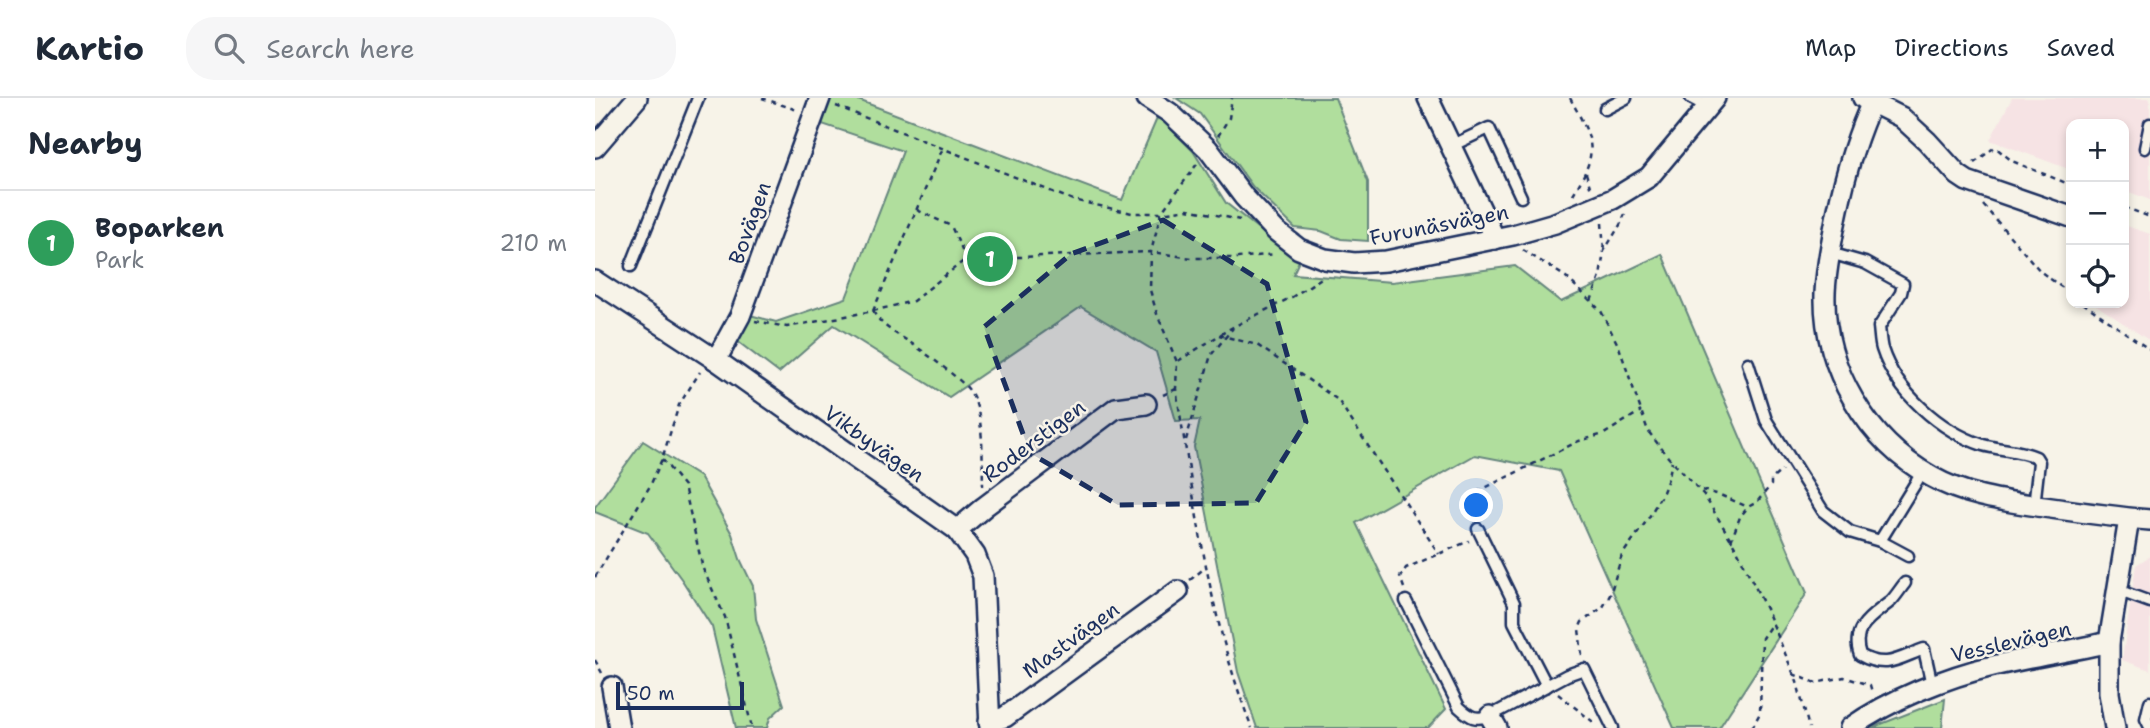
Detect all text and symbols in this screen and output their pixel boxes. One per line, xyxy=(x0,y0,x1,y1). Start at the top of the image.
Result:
search box xyxy=(186,17,676,80)
text: Kartio xyxy=(35,26,144,71)
icon: search xyxy=(210,29,248,67)
text: Search here xyxy=(266,31,415,66)
text: Map xyxy=(1805,32,1856,64)
text: Directions xyxy=(1894,32,2009,64)
text: Saved xyxy=(2047,32,2115,64)
map controls xyxy=(2066,119,2129,308)
button: + xyxy=(2066,119,2129,182)
text: Nearby xyxy=(28,123,143,164)
street label: Bovägen xyxy=(722,178,778,268)
button: − xyxy=(2066,182,2129,245)
street label: Furunäsvägen xyxy=(1367,198,1511,252)
text: Boparken xyxy=(95,210,224,245)
text: 1 xyxy=(46,228,56,258)
text: 210 m xyxy=(499,228,567,258)
pin: 1 xyxy=(967,233,1013,285)
text: Park xyxy=(95,245,144,275)
button: locate xyxy=(2066,245,2129,308)
street label: Roderstigen xyxy=(977,393,1091,489)
street label: Vikbyvägen xyxy=(818,399,930,489)
your location xyxy=(1459,488,1493,522)
street label: Mastvägen xyxy=(1017,595,1125,685)
street label: Vesslevägen xyxy=(1948,615,2074,669)
scale bar xyxy=(616,679,744,711)
text: 50 m xyxy=(627,681,675,706)

